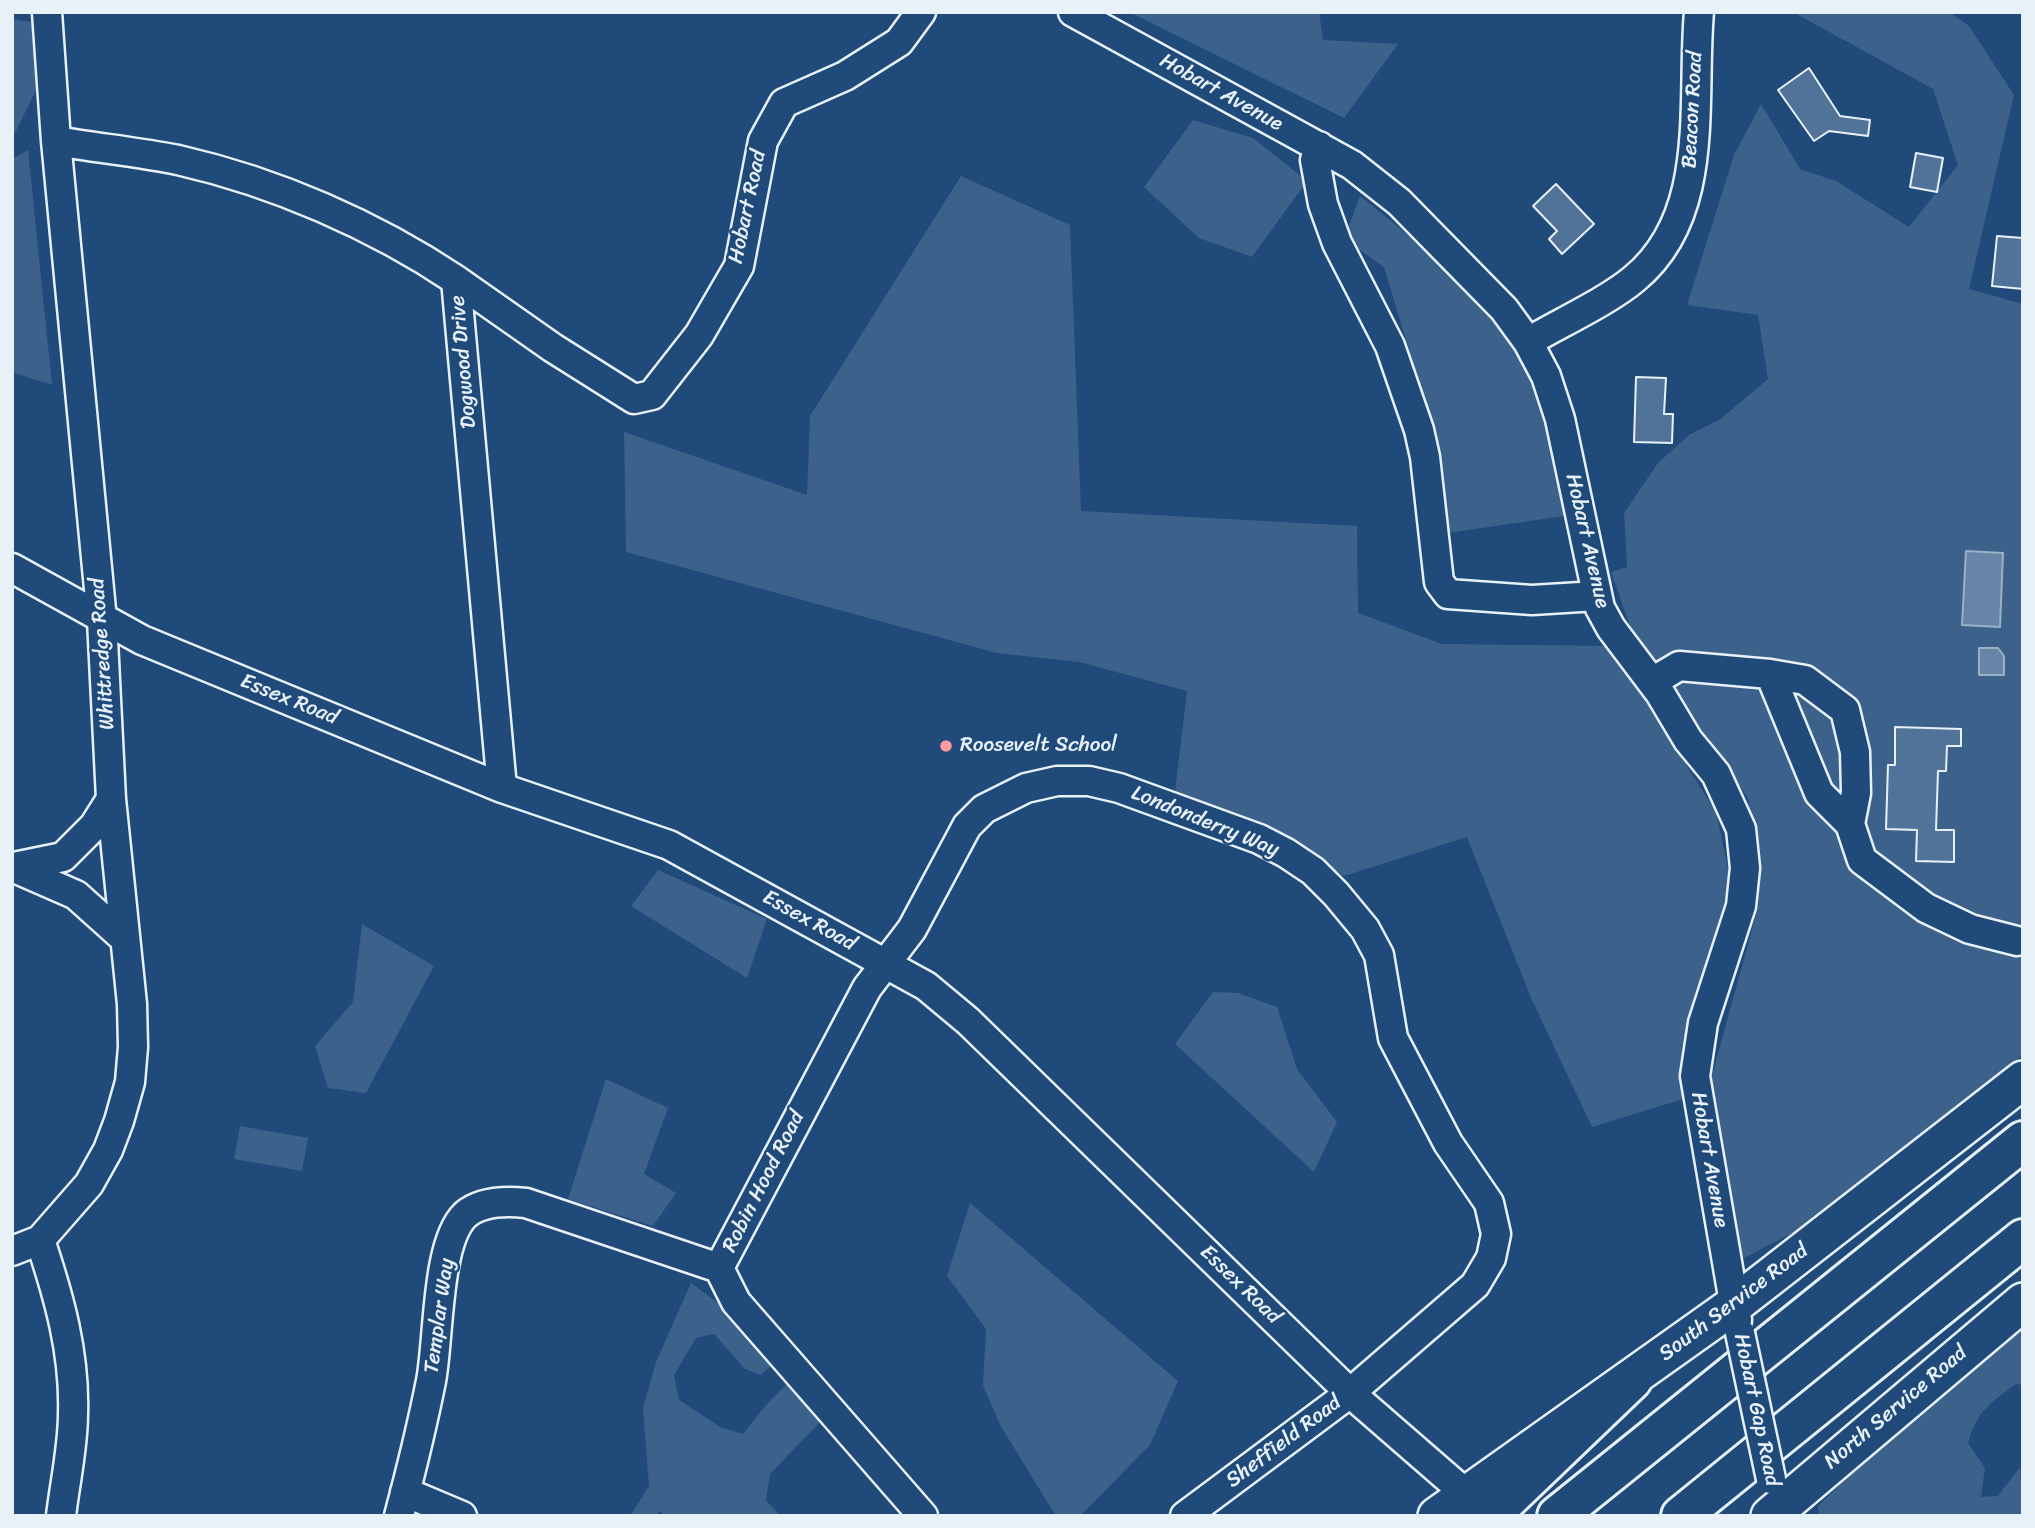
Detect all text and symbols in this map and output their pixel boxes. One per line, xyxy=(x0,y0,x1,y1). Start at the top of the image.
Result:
street label: Hobart Avenue xyxy=(1155,49,1287,137)
street label: Beacon Road xyxy=(1677,51,1709,169)
street label: Hobart Road xyxy=(724,148,772,266)
street label: Dogwood Drive xyxy=(446,294,482,430)
street label: Hobart Avenue xyxy=(1559,471,1615,611)
street label: Whittredge Road xyxy=(85,577,121,731)
street label: Essex Road xyxy=(237,669,341,731)
place label: Roosevelt School xyxy=(960,733,1117,759)
marker: Roosevelt School xyxy=(938,738,954,754)
street label: Londonderry Way xyxy=(1127,781,1283,863)
street label: Essex Road xyxy=(758,885,860,957)
street label: Hobart Avenue xyxy=(1685,1090,1733,1230)
street label: Robin Hood Road xyxy=(718,1107,810,1257)
street label: South Service Road xyxy=(1655,1239,1813,1367)
street label: Essex Road xyxy=(1194,1240,1286,1330)
street label: Templar Way xyxy=(419,1257,461,1375)
street label: Hobart Gap Road xyxy=(1728,1331,1784,1489)
street label: North Service Road xyxy=(1819,1341,1973,1475)
street label: Sheffield Road xyxy=(1221,1390,1347,1494)

